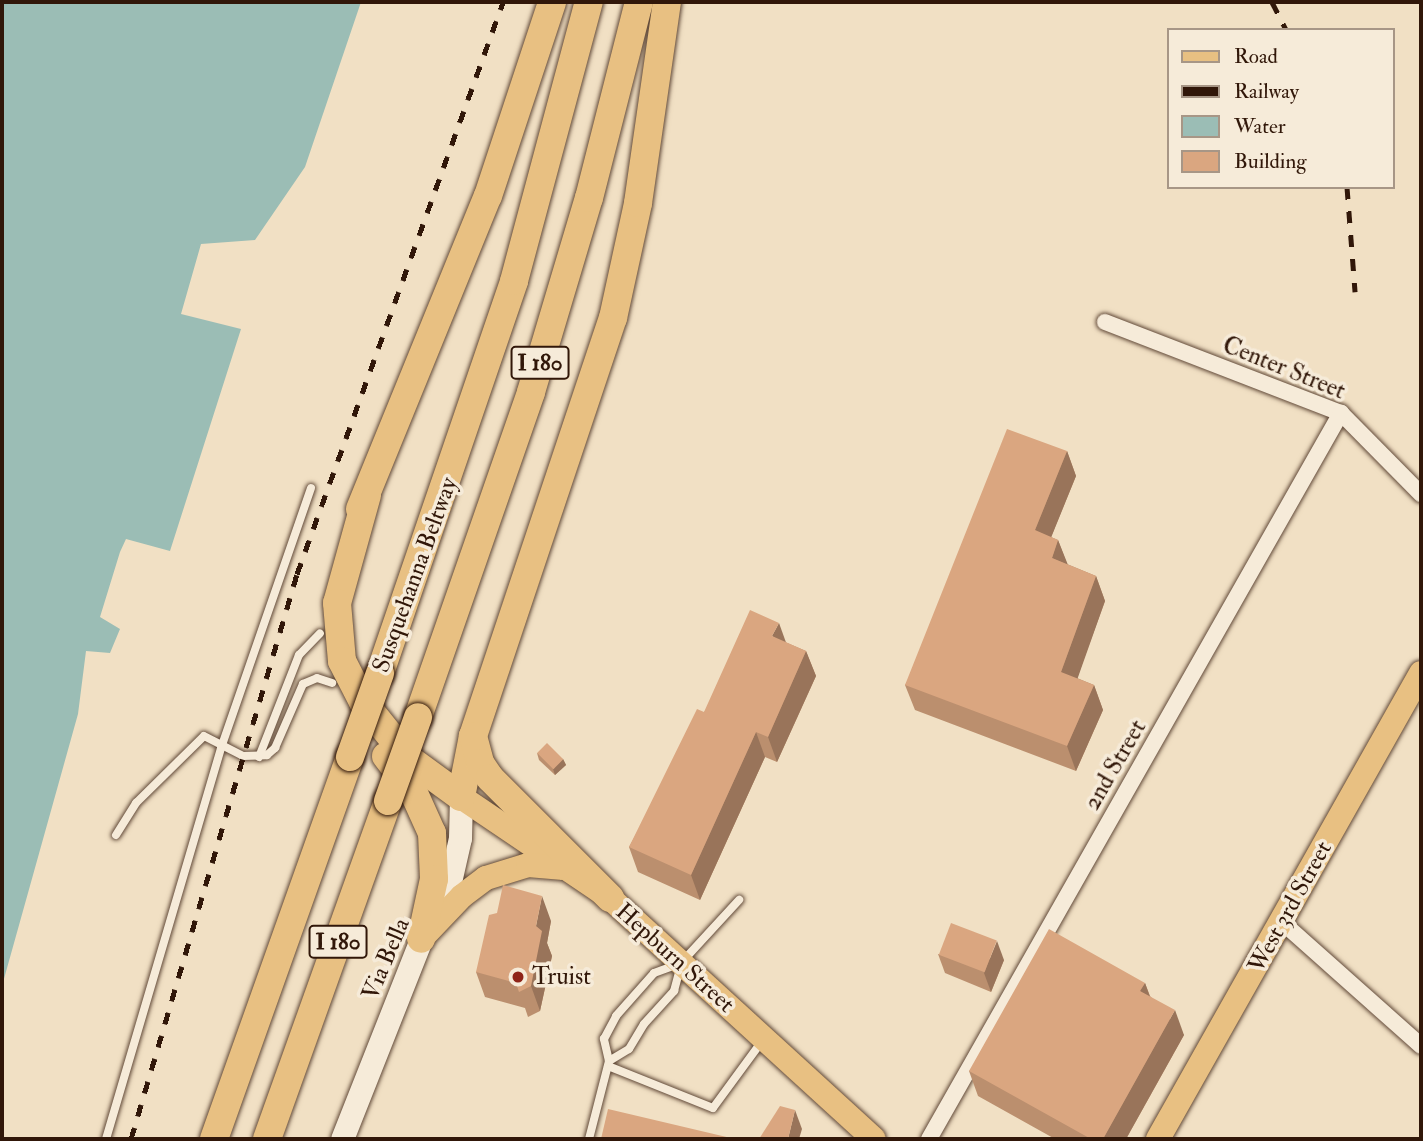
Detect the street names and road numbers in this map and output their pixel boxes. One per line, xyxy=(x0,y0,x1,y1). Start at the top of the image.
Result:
street label: Center Street xyxy=(1219,330,1349,406)
road number: I 180 xyxy=(510,344,570,382)
street label: Susquehanna Beltway xyxy=(366,474,464,676)
street label: 2nd Street xyxy=(1078,715,1152,815)
street label: West 3rd Street xyxy=(1242,836,1338,978)
street label: Hepburn Street xyxy=(610,897,740,1019)
street label: Via Bella xyxy=(356,914,416,1004)
road number: I 180 xyxy=(308,923,368,962)

